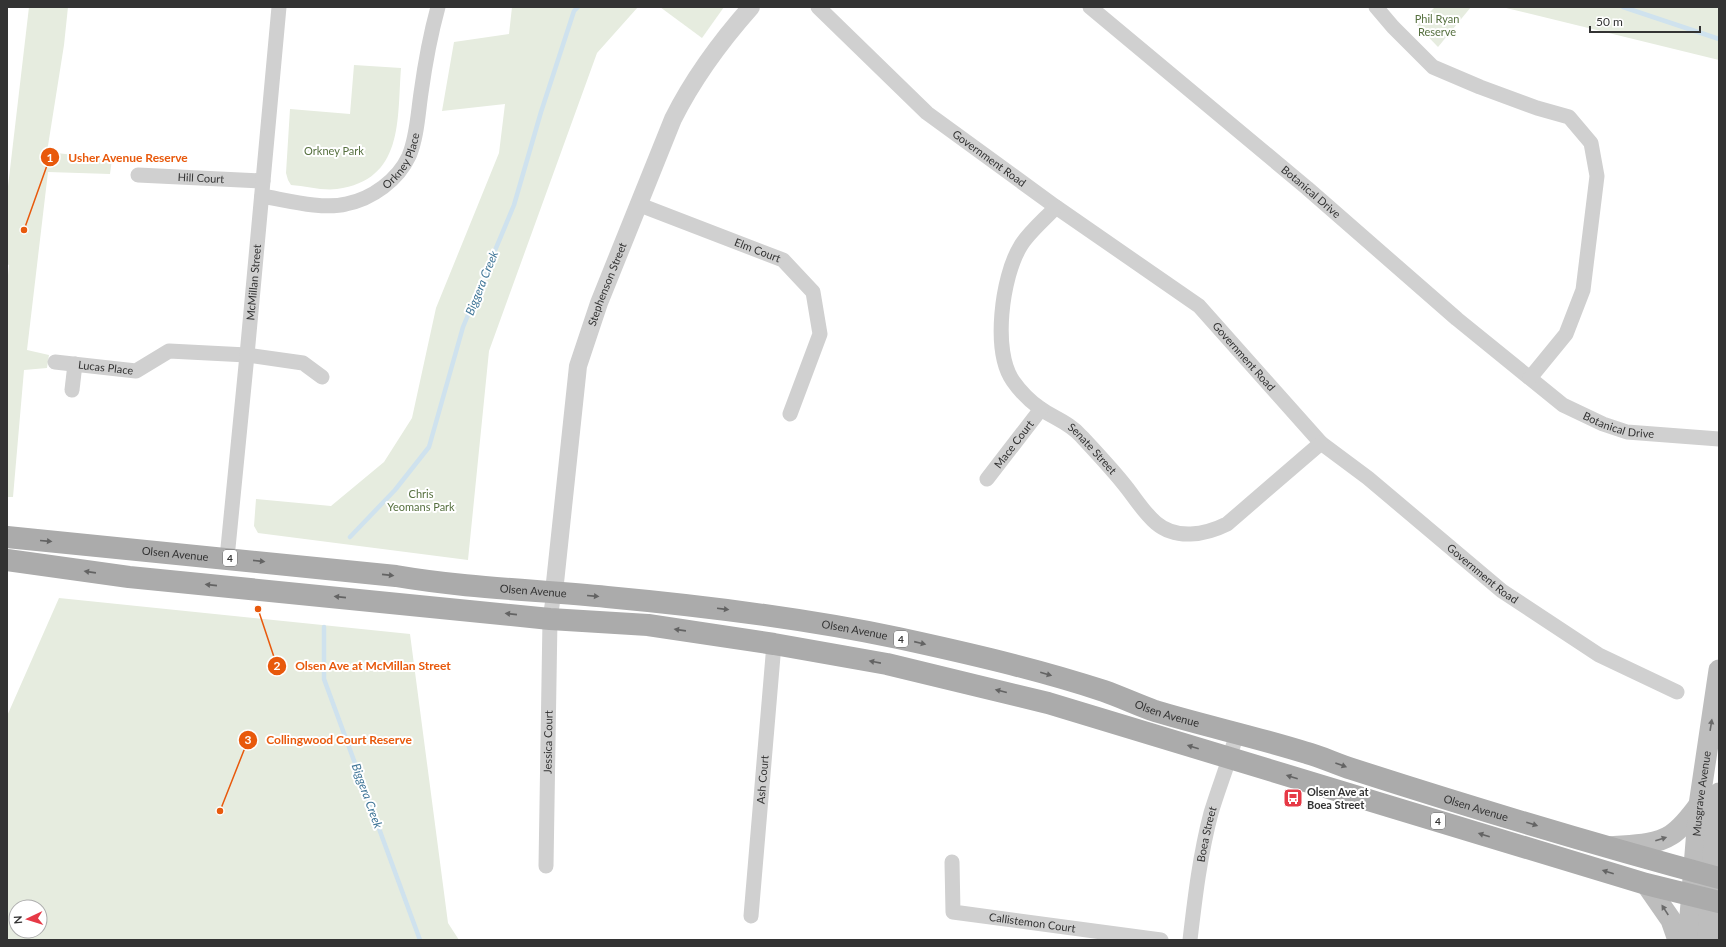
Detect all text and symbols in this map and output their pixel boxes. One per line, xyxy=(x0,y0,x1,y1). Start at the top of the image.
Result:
scale bar xyxy=(1590,8,1700,34)
park label: Phil Ryan Reserve xyxy=(1415,12,1459,38)
text: 50 m xyxy=(1596,14,1623,29)
street label: Government Road xyxy=(950,127,1029,189)
street label: Orkney Place xyxy=(379,131,421,191)
park label: Orkney Park xyxy=(304,144,364,157)
callout: Usher Avenue Reserve xyxy=(40,145,196,169)
text: 1 xyxy=(47,150,54,165)
text: Usher Avenue Reserve xyxy=(68,150,188,165)
street label: Botanical Drive xyxy=(1279,162,1344,220)
street label: Hill Court xyxy=(177,170,225,185)
street label: Elm Court xyxy=(733,235,783,265)
street label: Stephenson Street xyxy=(585,240,629,328)
street label: McMillan Street xyxy=(243,243,263,321)
water label: Biggera Creek xyxy=(462,248,501,317)
street label: Government Road xyxy=(1210,319,1278,393)
street label: Lucas Place xyxy=(77,358,134,377)
street label: Botanical Drive xyxy=(1581,408,1655,440)
street label: Mace Court xyxy=(991,417,1036,470)
street label: Senate Street xyxy=(1066,420,1120,477)
park label: Chris Yeomans Park xyxy=(387,487,455,513)
one-way arrow xyxy=(40,537,52,544)
street label: Government Road xyxy=(1445,541,1521,606)
street label: Olsen Avenue xyxy=(141,544,209,563)
road number: 4 xyxy=(223,550,237,566)
one-way arrow xyxy=(253,558,265,565)
one-way arrow xyxy=(84,568,97,575)
one-way arrow xyxy=(382,572,394,578)
one-way arrow xyxy=(205,581,217,588)
street label: Olsen Avenue xyxy=(499,581,567,599)
one-way arrow xyxy=(587,592,599,599)
one-way arrow xyxy=(334,594,346,601)
one-way arrow xyxy=(717,606,729,612)
one-way arrow xyxy=(505,611,517,618)
street label: Olsen Avenue xyxy=(821,617,889,642)
one-way arrow xyxy=(674,627,686,633)
road number: 4 xyxy=(894,631,908,647)
one-way arrow xyxy=(914,640,926,646)
callout: Olsen Ave at McMillan Street xyxy=(267,654,459,678)
text: 2 xyxy=(274,658,281,673)
text: Olsen Ave at McMillan Street xyxy=(295,658,451,673)
one-way arrow xyxy=(869,659,881,665)
one-way arrow xyxy=(1040,671,1052,677)
one-way arrow xyxy=(995,688,1007,694)
street label: Olsen Avenue xyxy=(1133,697,1201,729)
street label: Jessica Court xyxy=(540,710,555,774)
one-way arrow xyxy=(1708,719,1714,731)
callout: Collingwood Court Reserve xyxy=(238,728,419,752)
text: 3 xyxy=(245,732,252,747)
text: Collingwood Court Reserve xyxy=(266,732,412,747)
one-way arrow xyxy=(1187,744,1199,750)
street label: Musgrave Avenue xyxy=(1689,750,1713,837)
street label: Ash Court xyxy=(754,755,771,804)
water label: Biggera Creek xyxy=(349,761,386,831)
one-way arrow xyxy=(1335,763,1347,769)
one-way arrow xyxy=(1286,774,1298,780)
place label: Olsen Ave at Boea Street xyxy=(1307,785,1370,811)
bus stop icon: Olsen Ave at Boea Street xyxy=(1282,787,1304,809)
street label: Olsen Avenue xyxy=(1442,791,1510,823)
street label: Boea Street xyxy=(1194,805,1219,863)
road number: 4 xyxy=(1431,813,1445,829)
one-way arrow xyxy=(1526,821,1538,827)
one-way arrow xyxy=(1478,832,1490,838)
one-way arrow xyxy=(1655,836,1667,842)
one-way arrow xyxy=(1602,869,1614,875)
north arrow xyxy=(8,899,48,939)
one-way arrow xyxy=(1661,905,1669,915)
street label: Callistemon Court xyxy=(988,910,1076,934)
text: N xyxy=(11,915,24,924)

